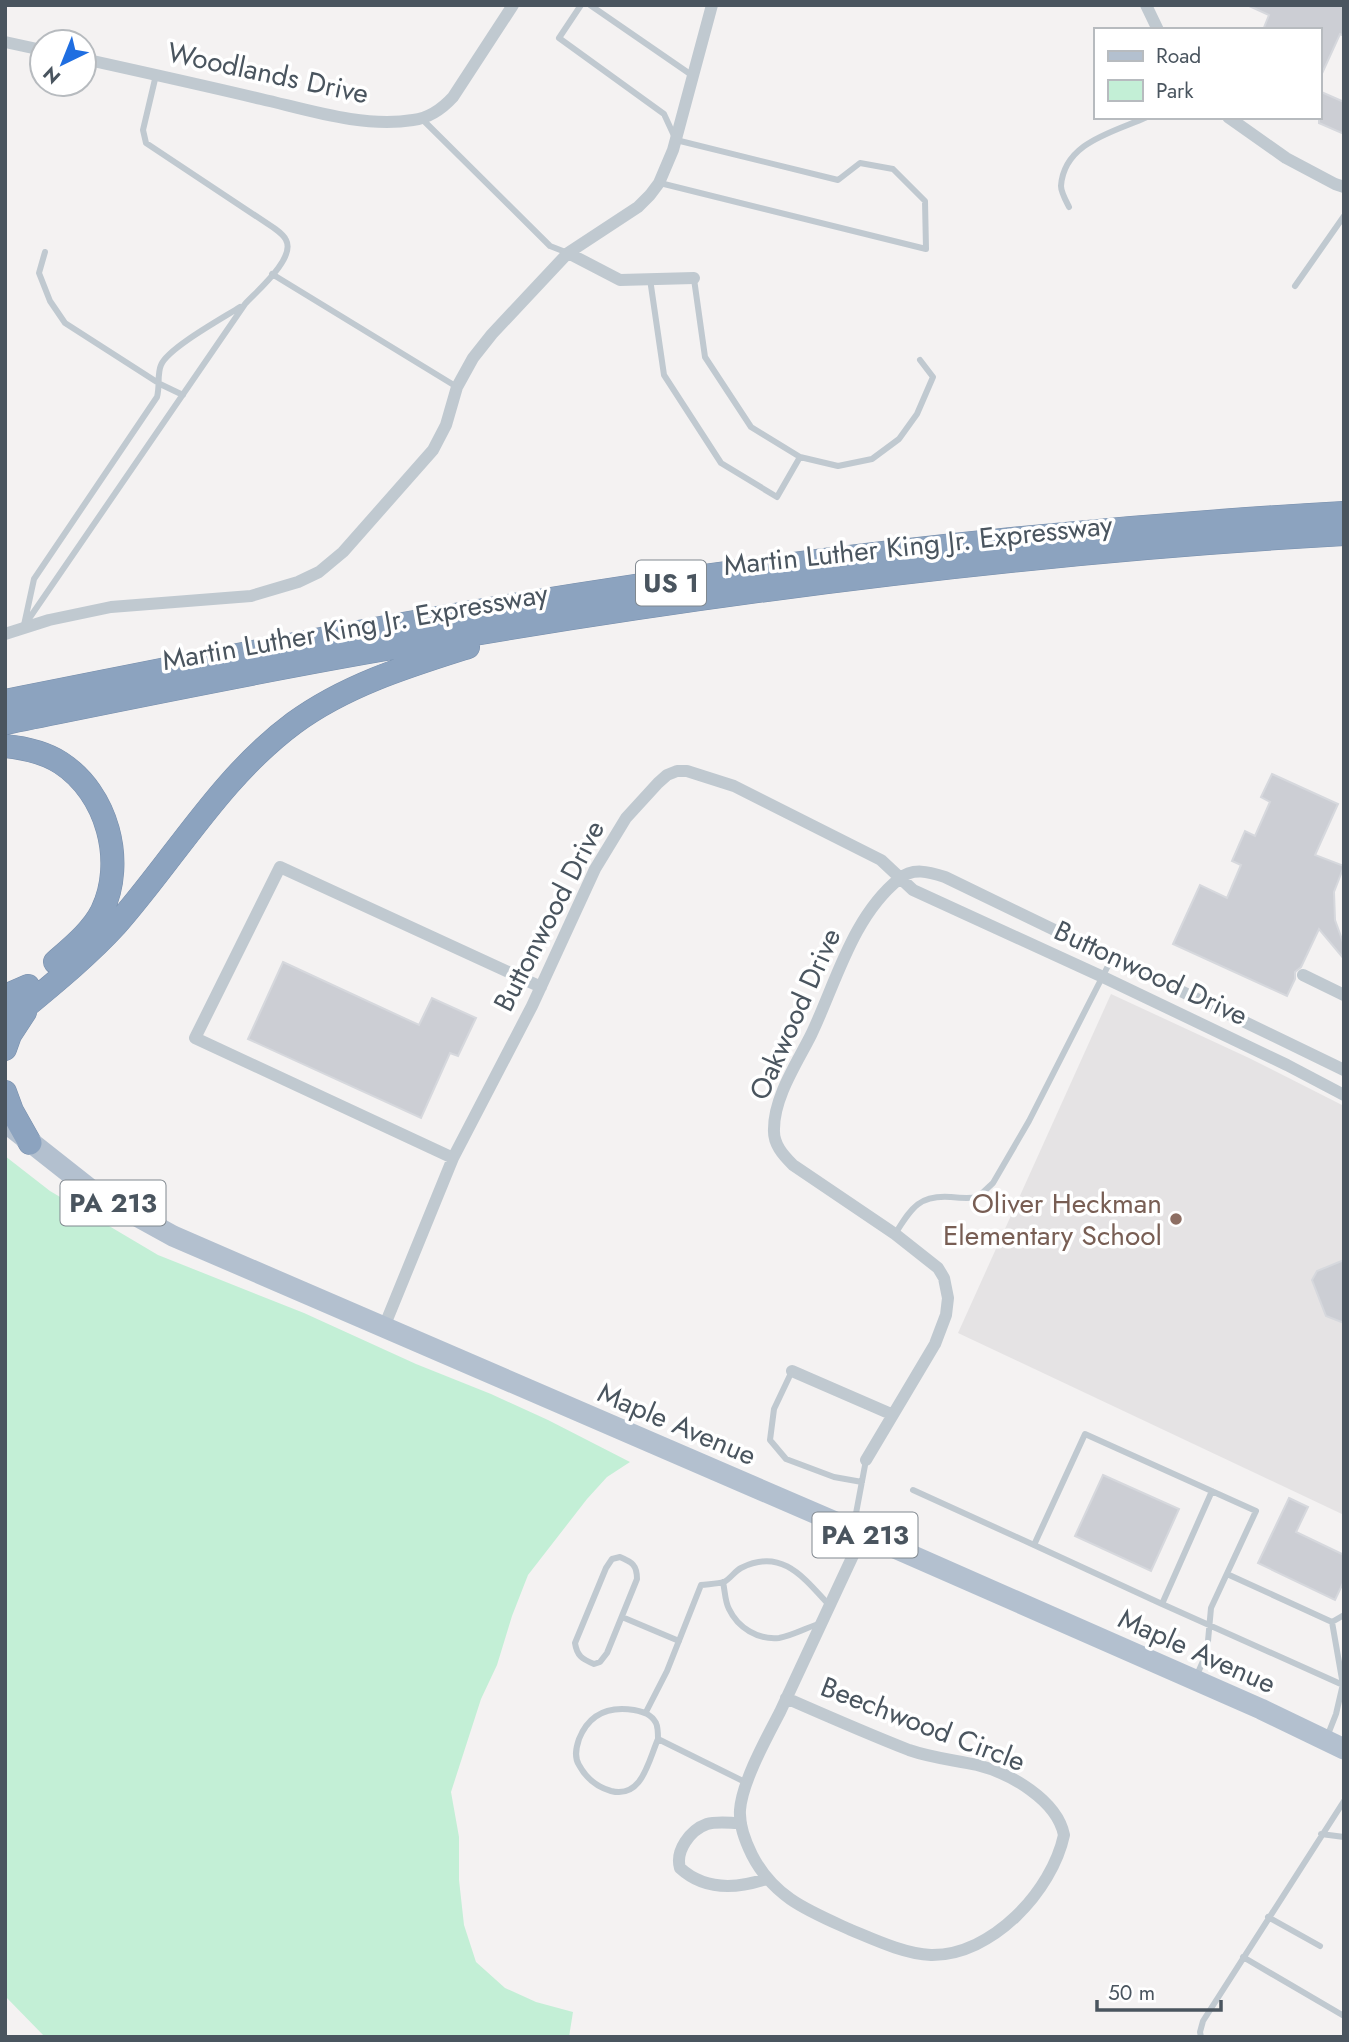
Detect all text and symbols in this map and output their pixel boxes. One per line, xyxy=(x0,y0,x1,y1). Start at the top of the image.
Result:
north arrow xyxy=(28,28,98,98)
legend xyxy=(1094,28,1321,119)
street label: Woodlands Drive xyxy=(164,32,372,114)
text: Road xyxy=(1156,41,1201,71)
text: N xyxy=(37,60,66,90)
text: Park xyxy=(1156,76,1194,106)
street label: Martin Luther King Jr. Expressway xyxy=(721,504,1115,586)
road number: US 1 xyxy=(636,561,706,606)
street label: Martin Luther King Jr. Expressway xyxy=(159,573,552,681)
street label: Buttonwood Drive xyxy=(483,813,615,1019)
street label: Buttonwood Drive xyxy=(1047,910,1255,1036)
street label: Oakwood Drive xyxy=(739,922,851,1106)
road number: PA 213 xyxy=(60,1180,166,1226)
place label: Oliver Heckman Elementary School xyxy=(943,1183,1162,1256)
marker: Oliver Heckman Elementary School xyxy=(1168,1211,1184,1227)
street label: Maple Avenue xyxy=(591,1372,763,1476)
road number: PA 213 xyxy=(812,1512,917,1558)
street label: Maple Avenue xyxy=(1112,1598,1282,1704)
street label: Beechwood Circle xyxy=(815,1666,1031,1782)
scale bar xyxy=(1097,1968,1221,2012)
text: 50 m xyxy=(1108,1978,1155,2008)

